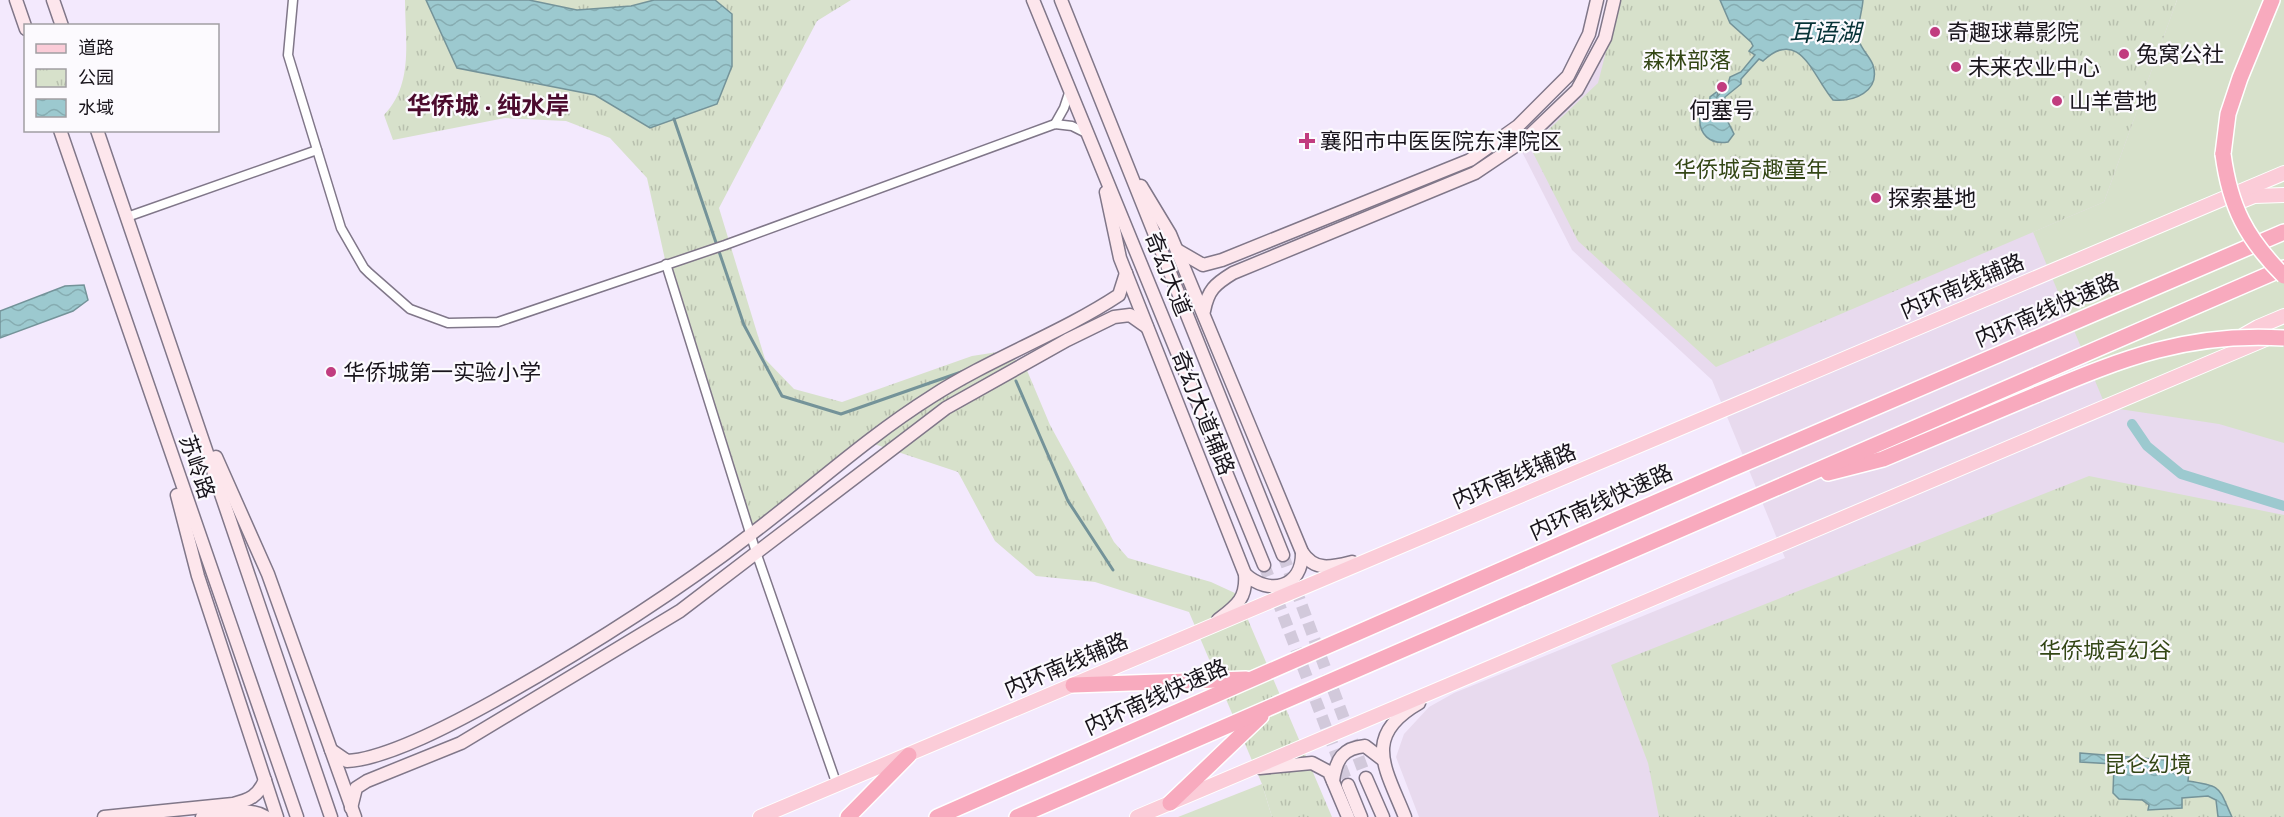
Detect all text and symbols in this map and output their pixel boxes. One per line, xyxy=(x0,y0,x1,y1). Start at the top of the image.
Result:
water label: 耳语湖 xyxy=(1789,18,1865,48)
place label: 奇趣球幕影院 xyxy=(1947,19,2079,46)
legend xyxy=(24,24,219,132)
marker: 奇趣球幕影院 xyxy=(1928,25,1942,39)
text: 道路 xyxy=(78,37,114,59)
place label: 兔窝公社 xyxy=(2136,41,2224,68)
park label: 森林部落 xyxy=(1643,47,1731,74)
marker: 兔窝公社 xyxy=(2117,47,2131,61)
place label: 未来农业中心 xyxy=(1968,54,2100,81)
marker: 未来农业中心 xyxy=(1949,60,1963,74)
text: 公园 xyxy=(78,67,114,89)
marker: 何塞号 xyxy=(1715,80,1729,94)
place label: 山羊营地 xyxy=(2069,88,2157,115)
district label: 华侨城 · 纯水岸 xyxy=(407,91,569,121)
marker: 山羊营地 xyxy=(2050,94,2064,108)
text: 水域 xyxy=(78,97,114,119)
place label: 何塞号 xyxy=(1689,97,1755,124)
place label: 襄阳市中医医院东津院区 xyxy=(1320,128,1562,155)
marker: 襄阳市中医医院东津院区 xyxy=(1298,132,1316,150)
park label: 华侨城奇趣童年 xyxy=(1674,156,1828,183)
place label: 探索基地 xyxy=(1888,185,1976,212)
marker: 探索基地 xyxy=(1869,191,1883,205)
street label: 奇幻大道 xyxy=(1139,228,1197,320)
street label: 内环南线辅路 xyxy=(1896,248,2028,324)
street label: 内环南线快速路 xyxy=(1971,267,2123,353)
street label: 奇幻大道辅路 xyxy=(1166,347,1240,479)
place label: 华侨城第一实验小学 xyxy=(343,359,541,386)
marker: 华侨城第一实验小学 xyxy=(324,365,338,379)
street label: 苏岭路 xyxy=(173,431,221,503)
street label: 内环南线辅路 xyxy=(1448,438,1580,514)
street label: 内环南线快速路 xyxy=(1525,458,1677,546)
street label: 内环南线辅路 xyxy=(1000,627,1132,703)
park label: 华侨城奇幻谷 xyxy=(2039,637,2171,664)
street label: 内环南线快速路 xyxy=(1080,653,1232,741)
park label: 昆仑幻境 xyxy=(2104,751,2192,778)

